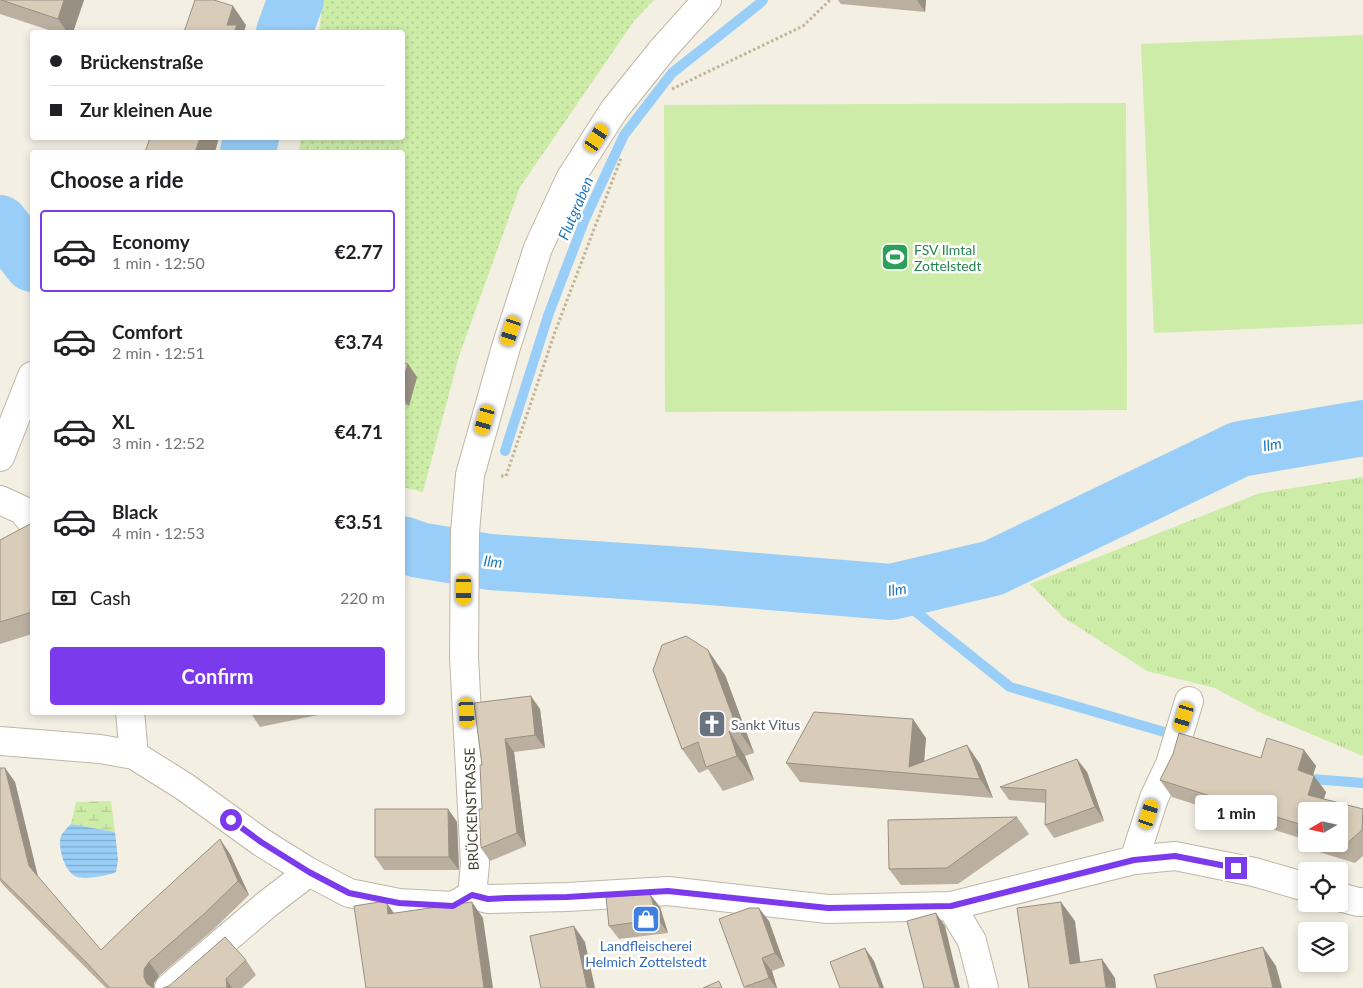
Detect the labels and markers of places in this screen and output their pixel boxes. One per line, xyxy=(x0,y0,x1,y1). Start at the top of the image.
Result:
place label: FSV Ilmtal Zottelstedt xyxy=(914,241,981,274)
sports icon: FSV Ilmtal Zottelstedt xyxy=(880,242,910,272)
church icon: Sankt Vitus xyxy=(697,709,727,739)
place label: Sankt Vitus xyxy=(731,716,800,733)
shop icon: Landfleischerei Helmich Zottelstedt xyxy=(631,904,661,934)
place label: Landfleischerei Helmich Zottelstedt xyxy=(585,937,707,970)

